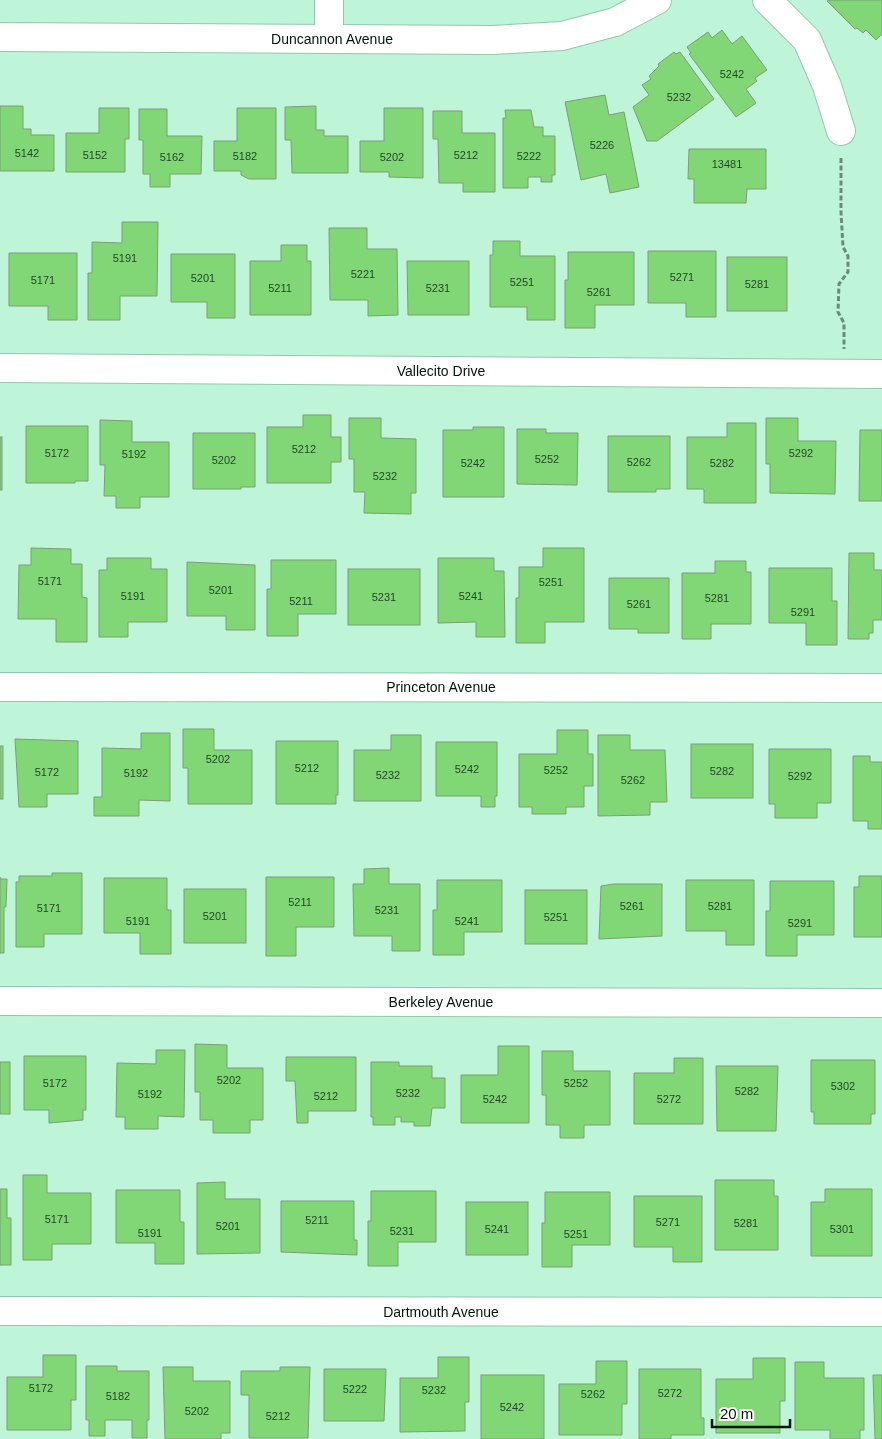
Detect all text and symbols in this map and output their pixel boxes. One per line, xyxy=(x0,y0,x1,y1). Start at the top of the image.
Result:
street label: Duncannon Avenue xyxy=(271,31,393,47)
house number: 5242 xyxy=(720,68,744,80)
house number: 5232 xyxy=(667,91,691,103)
house number: 5226 xyxy=(590,139,614,151)
house number: 5142 xyxy=(15,147,39,159)
house number: 5152 xyxy=(83,149,107,161)
house number: 5212 xyxy=(454,149,478,161)
house number: 5182 xyxy=(233,150,257,162)
house number: 5222 xyxy=(517,150,541,162)
house number: 5162 xyxy=(160,151,184,163)
house number: 5202 xyxy=(380,151,404,163)
house number: 13481 xyxy=(712,158,742,170)
house number: 5191 xyxy=(113,252,137,264)
house number: 5221 xyxy=(351,268,375,280)
house number: 5271 xyxy=(670,271,694,283)
house number: 5201 xyxy=(191,272,215,284)
house number: 5171 xyxy=(31,274,55,286)
house number: 5251 xyxy=(510,276,534,288)
house number: 5281 xyxy=(745,278,769,290)
house number: 5211 xyxy=(268,282,292,294)
house number: 5231 xyxy=(426,282,450,294)
house number: 5261 xyxy=(587,286,611,298)
street label: Vallecito Drive xyxy=(397,363,485,379)
house number: 5212 xyxy=(292,443,316,455)
house number: 5172 xyxy=(45,447,69,459)
house number: 5292 xyxy=(789,447,813,459)
house number: 5192 xyxy=(122,448,146,460)
house number: 5252 xyxy=(535,453,559,465)
house number: 5202 xyxy=(212,454,236,466)
house number: 5262 xyxy=(627,456,651,468)
house number: 5242 xyxy=(461,457,485,469)
house number: 5282 xyxy=(710,457,734,469)
house number: 5232 xyxy=(373,470,397,482)
house number: 5171 xyxy=(38,575,62,587)
house number: 5251 xyxy=(539,576,563,588)
house number: 5201 xyxy=(209,584,233,596)
house number: 5191 xyxy=(121,590,145,602)
house number: 5241 xyxy=(459,590,483,602)
house number: 5231 xyxy=(372,591,396,603)
house number: 5281 xyxy=(705,592,729,604)
house number: 5211 xyxy=(289,595,313,607)
house number: 5261 xyxy=(627,598,651,610)
house number: 5291 xyxy=(791,606,815,618)
street label: Princeton Avenue xyxy=(386,679,496,695)
house number: 5202 xyxy=(206,753,230,765)
house number: 5212 xyxy=(295,762,319,774)
house number: 5242 xyxy=(455,763,479,775)
house number: 5252 xyxy=(544,764,568,776)
house number: 5282 xyxy=(710,765,734,777)
house number: 5172 xyxy=(35,766,59,778)
house number: 5192 xyxy=(124,767,148,779)
house number: 5232 xyxy=(376,769,400,781)
house number: 5292 xyxy=(788,770,812,782)
house number: 5262 xyxy=(621,774,645,786)
house number: 5211 xyxy=(288,896,312,908)
house number: 5261 xyxy=(620,900,644,912)
house number: 5281 xyxy=(708,900,732,912)
house number: 5171 xyxy=(37,902,61,914)
house number: 5231 xyxy=(375,904,399,916)
house number: 5201 xyxy=(203,910,227,922)
house number: 5251 xyxy=(544,911,568,923)
house number: 5191 xyxy=(126,915,150,927)
house number: 5241 xyxy=(455,915,479,927)
house number: 5291 xyxy=(788,917,812,929)
street label: Berkeley Avenue xyxy=(389,994,494,1010)
house number: 5202 xyxy=(217,1074,241,1086)
house number: 5172 xyxy=(43,1077,67,1089)
house number: 5252 xyxy=(564,1077,588,1089)
house number: 5302 xyxy=(831,1080,855,1092)
house number: 5282 xyxy=(735,1085,759,1097)
house number: 5232 xyxy=(396,1087,420,1099)
house number: 5192 xyxy=(138,1088,162,1100)
house number: 5212 xyxy=(314,1090,338,1102)
house number: 5242 xyxy=(483,1093,507,1105)
house number: 5272 xyxy=(657,1093,681,1105)
house number: 5171 xyxy=(45,1213,69,1225)
house number: 5211 xyxy=(305,1214,329,1226)
house number: 5271 xyxy=(656,1216,680,1228)
house number: 5281 xyxy=(734,1217,758,1229)
house number: 5201 xyxy=(216,1220,240,1232)
house number: 5241 xyxy=(485,1223,509,1235)
house number: 5301 xyxy=(830,1223,854,1235)
house number: 5231 xyxy=(390,1225,414,1237)
house number: 5191 xyxy=(138,1227,162,1239)
house number: 5251 xyxy=(564,1228,588,1240)
street label: Dartmouth Avenue xyxy=(383,1304,499,1320)
house number: 5172 xyxy=(29,1382,53,1394)
house number: 5222 xyxy=(343,1383,367,1395)
house number: 5232 xyxy=(422,1384,446,1396)
house number: 5272 xyxy=(658,1387,682,1399)
house number: 5262 xyxy=(581,1388,605,1400)
house number: 5182 xyxy=(106,1390,130,1402)
scale bar xyxy=(712,1396,790,1428)
house number: 5242 xyxy=(500,1401,524,1413)
house number: 5202 xyxy=(185,1405,209,1417)
text: 20 m xyxy=(720,1405,753,1422)
house number: 5212 xyxy=(266,1410,290,1422)

